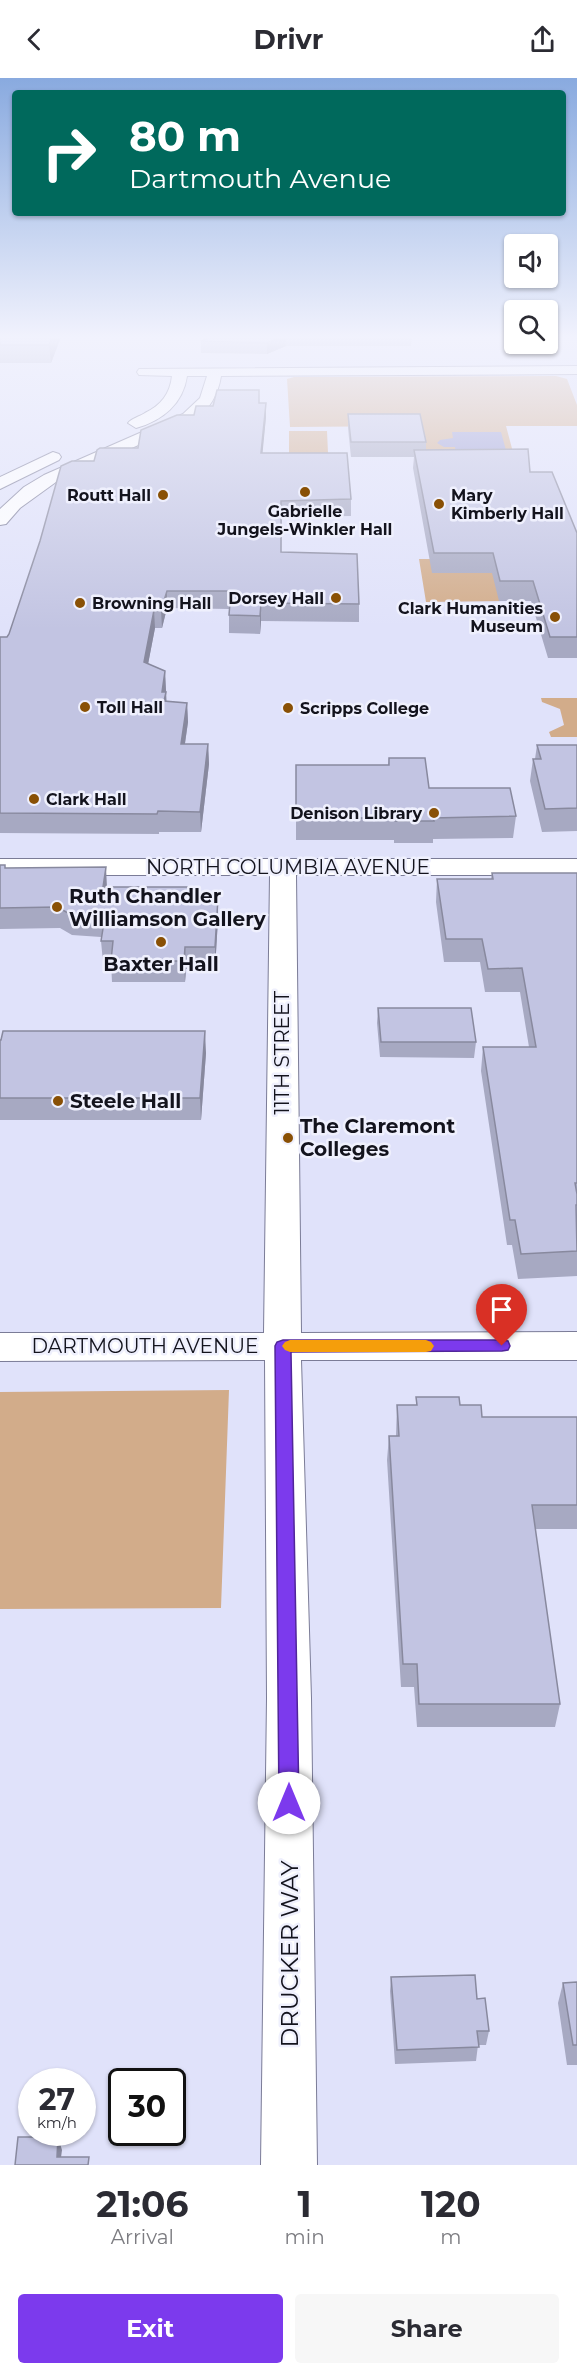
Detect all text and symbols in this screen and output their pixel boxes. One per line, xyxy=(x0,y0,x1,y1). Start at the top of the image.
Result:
icon: back xyxy=(18,23,51,56)
text: Drivr xyxy=(254,23,323,56)
icon: share xyxy=(526,23,559,56)
text: 80 m xyxy=(129,110,241,162)
icon: right xyxy=(30,114,108,192)
text: Dartmouth Avenue xyxy=(129,162,391,195)
map controls xyxy=(504,234,558,354)
button: sound xyxy=(504,234,558,288)
button: search xyxy=(504,300,558,354)
marker: Gabrielle Jungels-Winkler Hall xyxy=(298,485,312,499)
place label: Routt Hall xyxy=(67,486,151,505)
place label: Mary Kimberly Hall xyxy=(451,486,564,523)
marker: Routt Hall xyxy=(156,488,170,502)
marker: Mary Kimberly Hall xyxy=(432,497,446,511)
place label: Gabrielle Jungels-Winkler Hall xyxy=(217,502,392,539)
place label: Dorsey Hall xyxy=(228,589,324,608)
marker: Dorsey Hall xyxy=(329,591,343,605)
place label: Browning Hall xyxy=(92,594,211,613)
marker: Browning Hall xyxy=(73,596,87,610)
place label: Clark Humanities Museum xyxy=(398,599,544,636)
marker: Clark Humanities Museum xyxy=(548,610,562,624)
place label: Toll Hall xyxy=(97,698,163,717)
place label: Scripps College xyxy=(300,699,429,718)
marker: Toll Hall xyxy=(78,700,92,714)
marker: Scripps College xyxy=(281,701,295,715)
place label: Clark Hall xyxy=(46,790,127,809)
marker: Clark Hall xyxy=(27,792,41,806)
place label: Denison Library xyxy=(290,804,422,823)
marker: Denison Library xyxy=(427,806,441,820)
street label: NORTH COLUMBIA AVENUE xyxy=(146,855,430,879)
place label: Ruth Chandler Williamson Gallery xyxy=(69,884,267,931)
marker: Ruth Chandler Williamson Gallery xyxy=(50,900,64,914)
marker: Baxter Hall xyxy=(154,935,168,949)
place label: Baxter Hall xyxy=(103,952,219,976)
street label: 11TH STREET xyxy=(270,991,294,1115)
place label: Steele Hall xyxy=(70,1089,181,1113)
marker: Steele Hall xyxy=(51,1094,65,1108)
place label: The Claremont Colleges xyxy=(300,1114,455,1161)
marker: The Claremont Colleges xyxy=(281,1131,295,1145)
pin xyxy=(476,1284,527,1346)
icon: arrive xyxy=(485,1293,518,1326)
street label: DARTMOUTH AVENUE xyxy=(32,1334,258,1358)
position arrow xyxy=(257,1771,321,1835)
street label: DRUCKER WAY xyxy=(275,1860,304,2048)
speed limit sign: 30 xyxy=(108,2068,186,2146)
text: 27 xyxy=(39,2081,75,2118)
text: km/h xyxy=(37,2113,77,2132)
text: 21:06 xyxy=(96,2182,188,2226)
text: 1 xyxy=(298,2182,312,2226)
text: 120 xyxy=(421,2182,481,2226)
text: Arrival xyxy=(111,2225,174,2249)
text: min xyxy=(285,2225,325,2249)
text: m xyxy=(440,2225,461,2249)
button: Exit xyxy=(18,2294,283,2363)
button: Share xyxy=(295,2294,559,2363)

